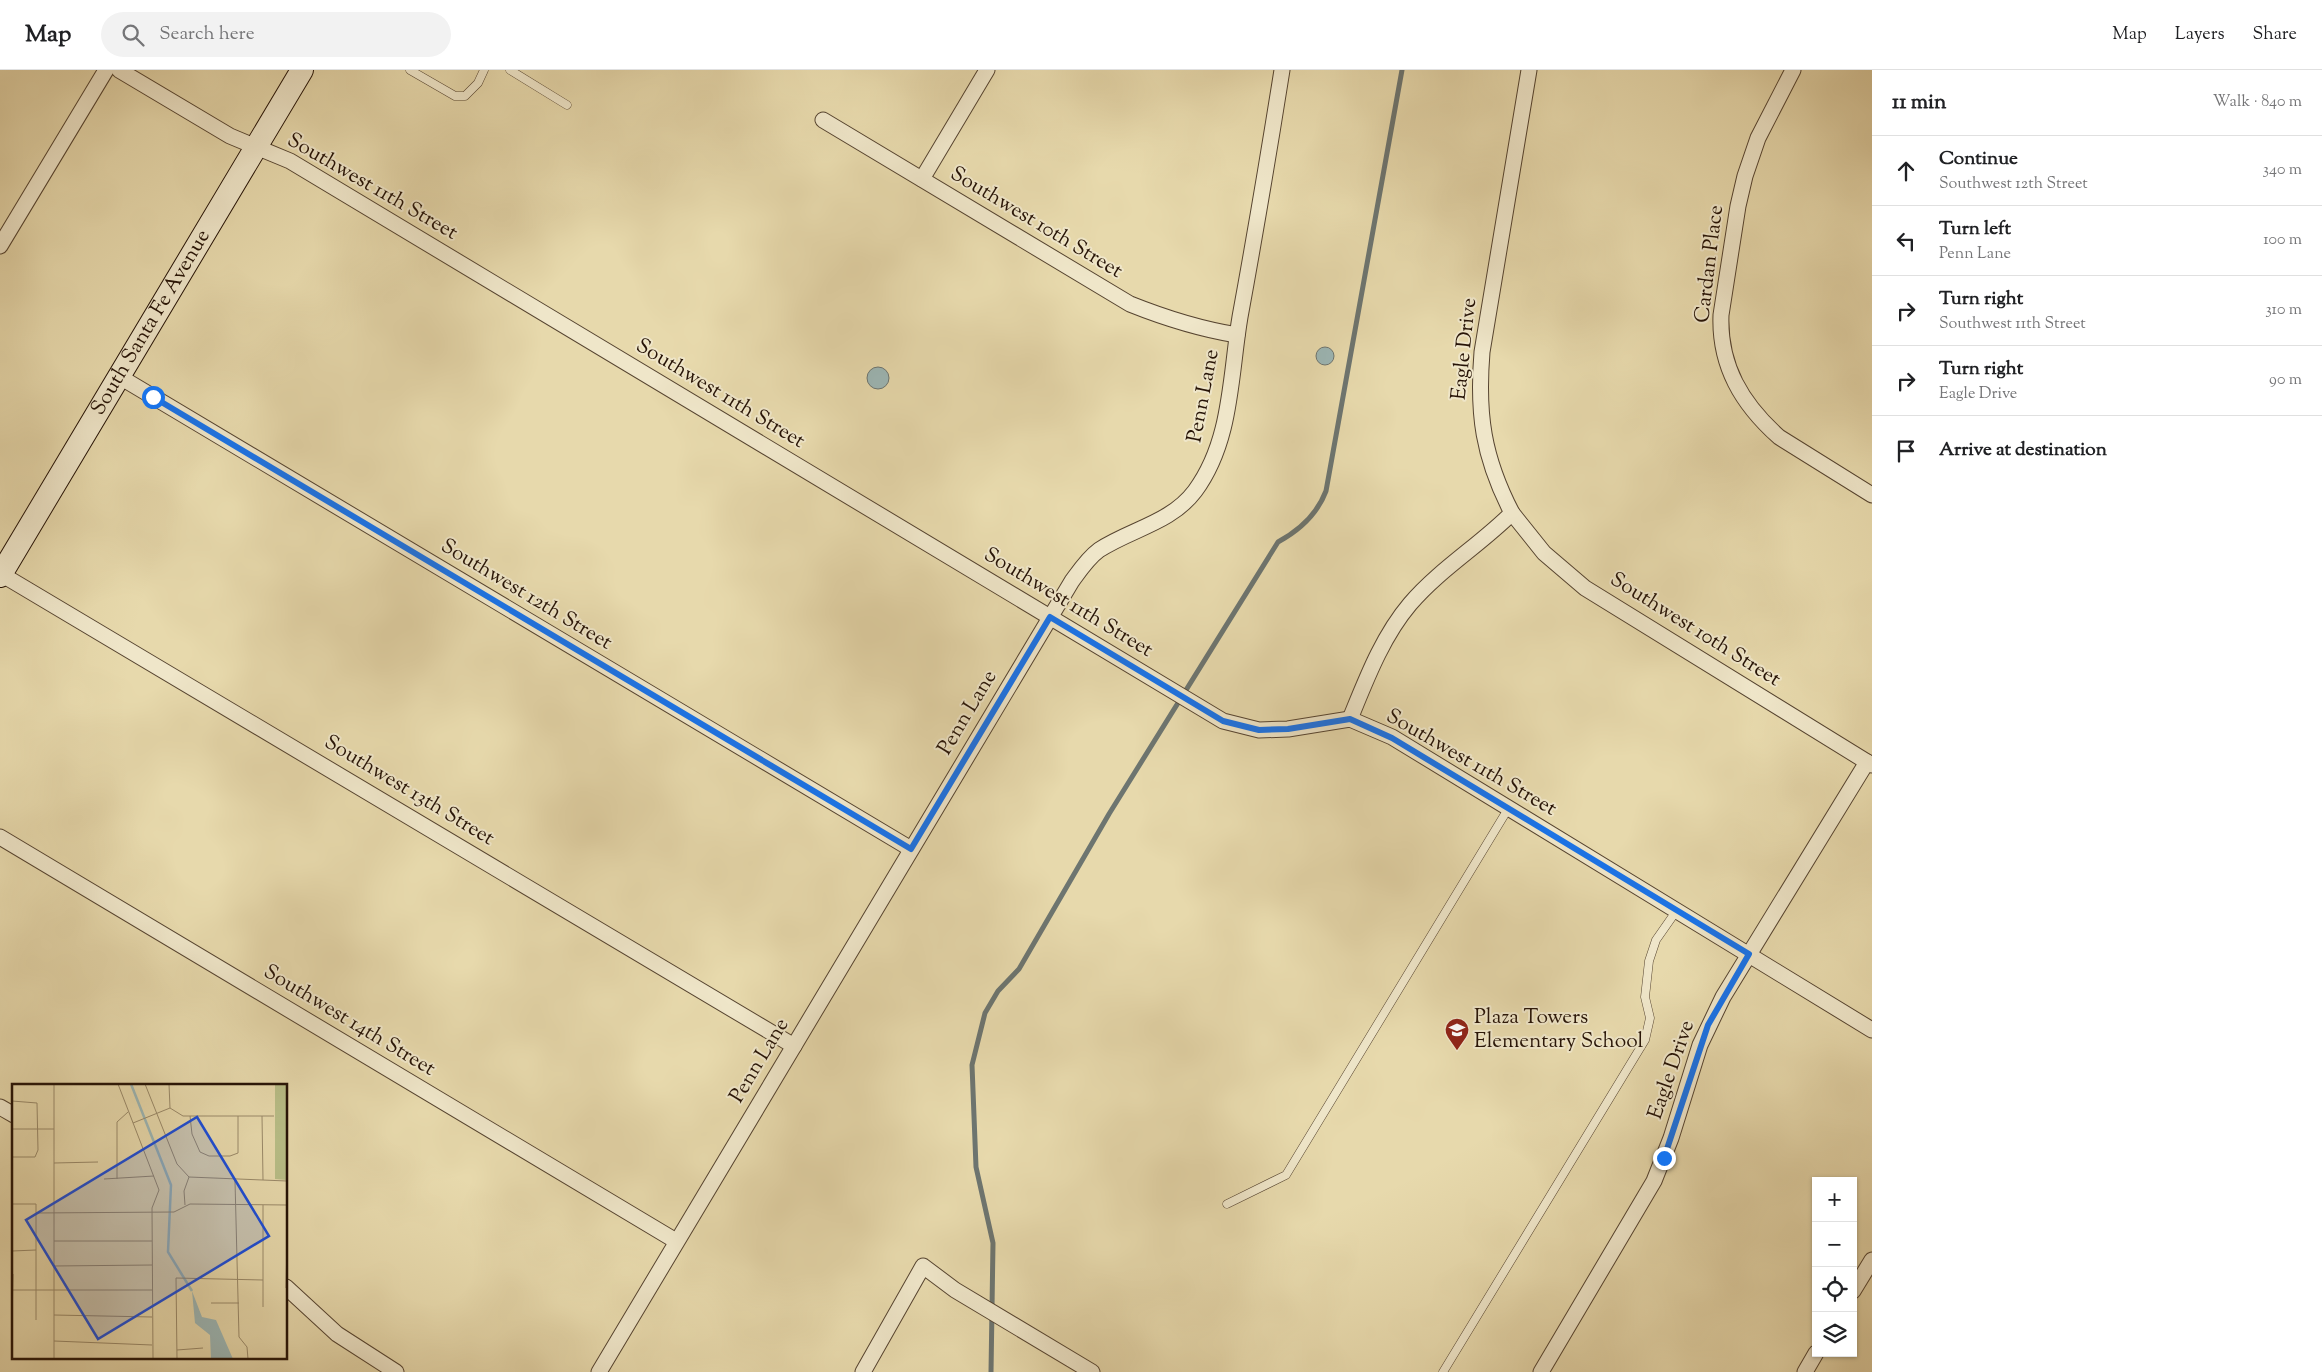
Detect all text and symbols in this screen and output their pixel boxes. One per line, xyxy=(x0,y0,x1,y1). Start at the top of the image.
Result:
search box xyxy=(101,12,451,57)
text: Map xyxy=(25,18,71,52)
icon: search xyxy=(119,21,147,49)
text: Search here xyxy=(159,21,255,48)
text: Map xyxy=(2112,22,2147,48)
text: Layers xyxy=(2175,22,2225,48)
text: Share xyxy=(2253,22,2297,48)
text: 11 min xyxy=(1892,88,1947,118)
text: Walk · 840 m xyxy=(2213,91,2302,114)
street label: Southwest 11th Street xyxy=(281,126,463,248)
text: Continue xyxy=(1939,146,2018,173)
icon: ahead xyxy=(1892,157,1920,185)
text: 340 m xyxy=(2263,159,2302,182)
street label: Southwest 10th Street xyxy=(944,160,1128,286)
text: Southwest 12th Street xyxy=(1939,173,2088,196)
street label: Cardan Place xyxy=(1688,203,1732,325)
text: Turn left xyxy=(1939,216,2011,243)
street label: South Santa Fe Avenue xyxy=(84,224,218,421)
icon: left xyxy=(1892,227,1920,255)
text: 100 m xyxy=(2263,229,2302,252)
text: Penn Lane xyxy=(1939,243,2011,266)
text: Turn right xyxy=(1939,286,2023,313)
street label: Eagle Drive xyxy=(1445,296,1485,402)
icon: right xyxy=(1892,297,1920,325)
text: 310 m xyxy=(2265,299,2302,322)
text: Southwest 11th Street xyxy=(1939,313,2086,336)
street label: Southwest 11th Street xyxy=(630,332,810,456)
street label: Penn Lane xyxy=(1180,347,1228,445)
text: Turn right xyxy=(1939,356,2023,383)
icon: right xyxy=(1892,367,1920,395)
text: 90 m xyxy=(2269,369,2302,392)
text: Eagle Drive xyxy=(1939,383,2017,406)
route start xyxy=(142,386,165,409)
icon: arrive xyxy=(1892,437,1920,465)
text: Arrive at destination xyxy=(1939,437,2107,464)
street label: Southwest 12th Street xyxy=(435,532,617,658)
street label: Southwest 11th Street xyxy=(978,541,1158,665)
street label: Southwest 10th Street xyxy=(1604,565,1786,695)
street label: Penn Lane xyxy=(931,665,1005,761)
street label: Southwest 11th Street xyxy=(1380,702,1562,824)
street label: Southwest 13th Street xyxy=(318,728,500,854)
street label: Southwest 14th Street xyxy=(257,958,441,1084)
place label: Plaza Towers Elementary School xyxy=(1474,1003,1644,1057)
street label: Penn Lane xyxy=(723,1013,797,1109)
school or university icon: Plaza Towers Elementary School xyxy=(1444,1017,1470,1051)
street label: Eagle Drive xyxy=(1641,1017,1703,1123)
inset map xyxy=(12,1084,288,1360)
route end xyxy=(1653,1147,1676,1170)
map controls xyxy=(1812,1177,1857,1357)
button: + xyxy=(1812,1177,1857,1222)
button: − xyxy=(1812,1222,1857,1267)
button: locate xyxy=(1812,1267,1857,1312)
button: layers xyxy=(1812,1312,1857,1357)

